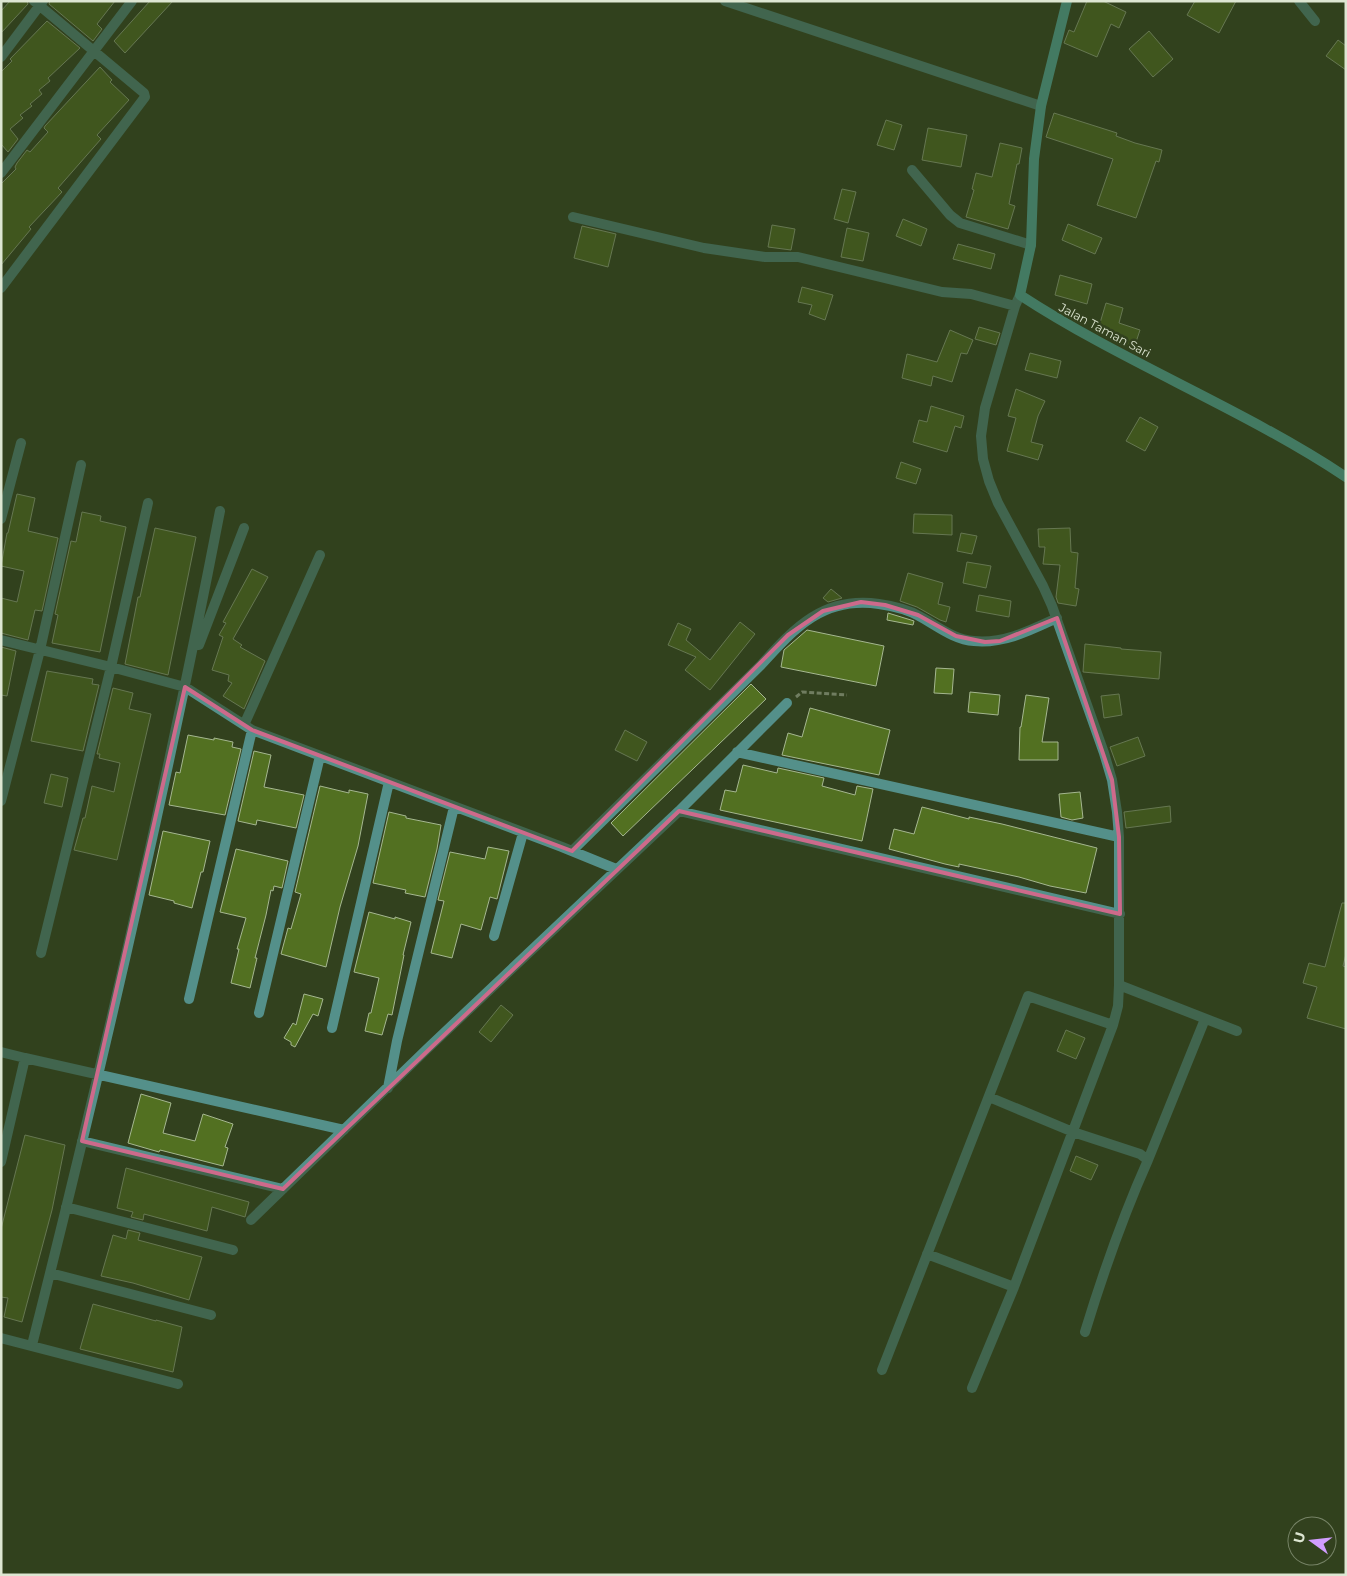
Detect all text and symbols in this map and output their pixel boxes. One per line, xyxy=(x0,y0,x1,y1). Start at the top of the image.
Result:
street label: Jalan Taman Sari xyxy=(1056,299,1153,361)
north arrow xyxy=(1287,1516,1337,1566)
text: U xyxy=(1289,1530,1310,1545)

